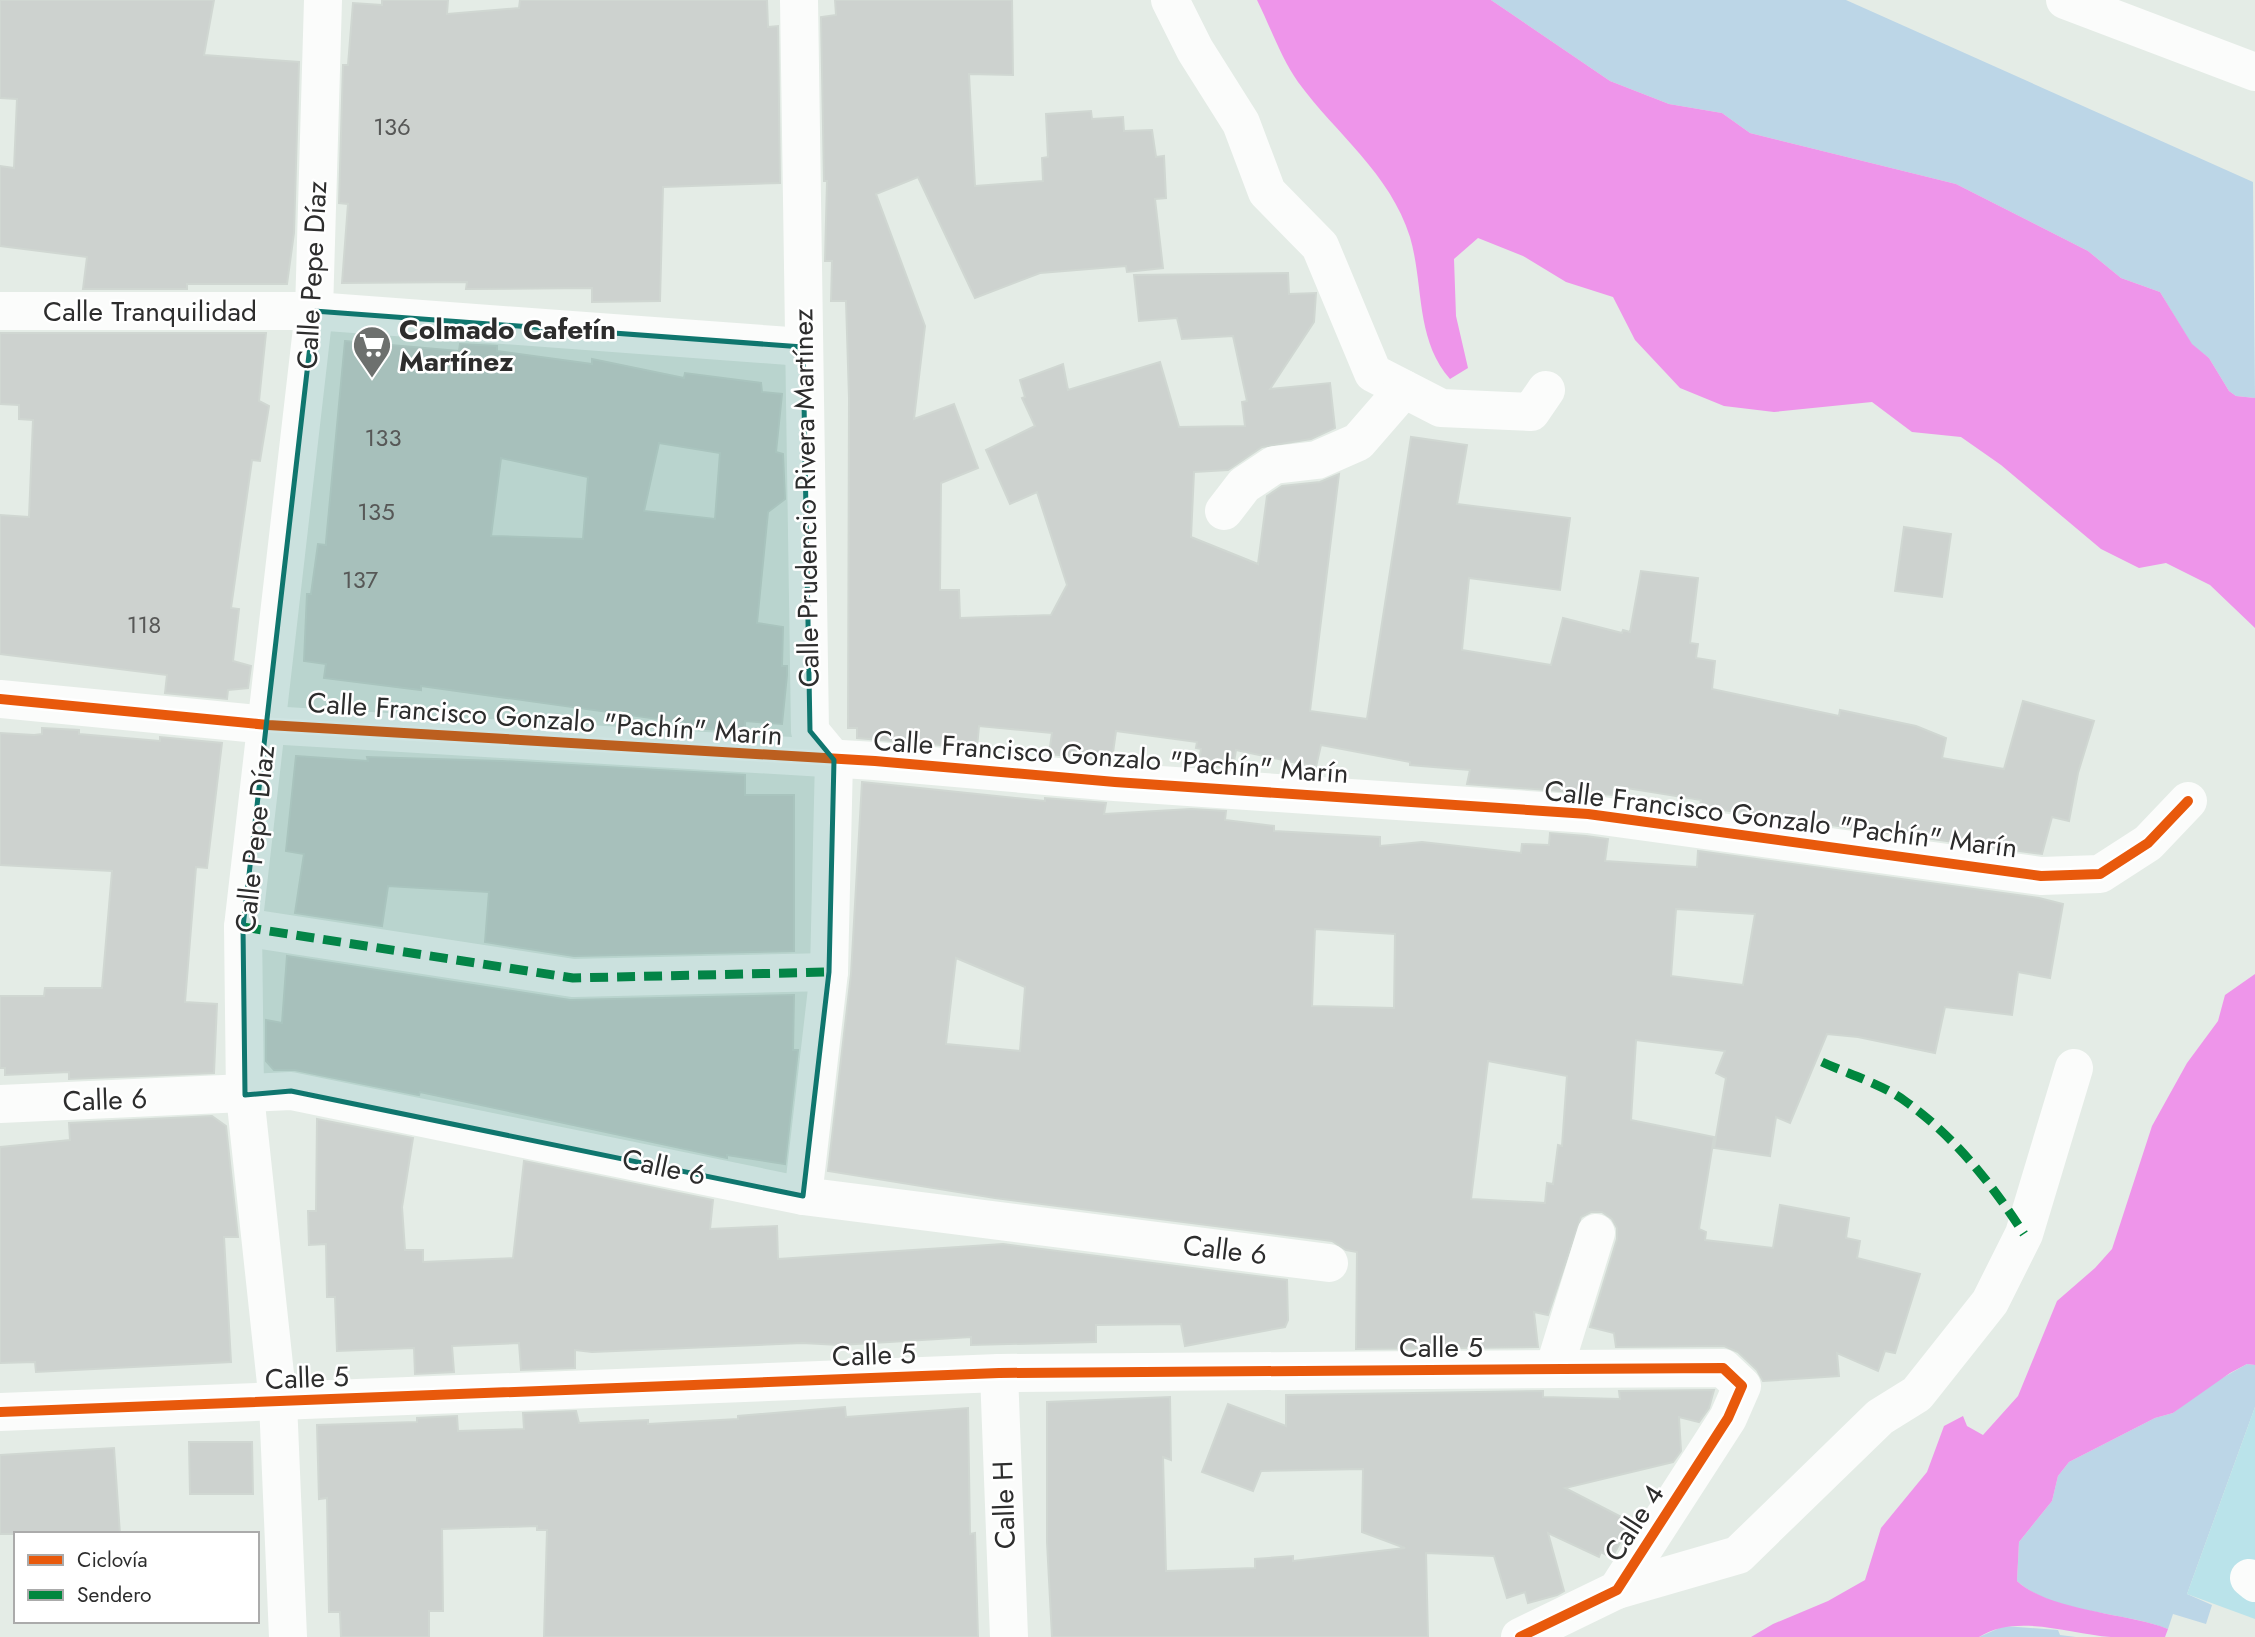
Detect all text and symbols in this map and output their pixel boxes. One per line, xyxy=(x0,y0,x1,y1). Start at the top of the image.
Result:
house number: 136 xyxy=(373,109,411,144)
street label: Calle Pepe Díaz xyxy=(287,180,337,370)
street label: Calle Tranquilidad xyxy=(43,291,257,332)
street label: Calle Prudencio Rivera Martínez xyxy=(782,308,830,688)
place label: Colmado Cafetín Martínez xyxy=(399,309,616,382)
supermarket icon: Colmado Cafetín Martínez xyxy=(351,324,393,379)
house number: 133 xyxy=(364,420,402,455)
house number: 135 xyxy=(357,494,395,529)
house number: 137 xyxy=(342,562,378,597)
house number: 118 xyxy=(127,607,161,642)
street label: Calle Francisco Gonzalo "Pachín" Marín xyxy=(306,682,784,756)
street label: Calle Francisco Gonzalo "Pachín" Marín xyxy=(872,720,1350,794)
street label: Calle Pepe Díaz xyxy=(225,743,285,935)
street label: Calle Francisco Gonzalo "Pachín" Marín xyxy=(1542,770,2020,868)
street label: Calle 6 xyxy=(62,1078,148,1122)
street label: Calle 6 xyxy=(618,1138,710,1196)
street label: Calle 6 xyxy=(1181,1225,1269,1275)
street label: Calle 5 xyxy=(1399,1327,1483,1368)
street label: Calle 5 xyxy=(831,1333,917,1377)
street label: Calle 5 xyxy=(264,1356,350,1400)
street label: Calle H xyxy=(982,1460,1026,1550)
street label: Calle 4 xyxy=(1594,1476,1674,1570)
legend xyxy=(14,1532,259,1623)
text: Ciclovía xyxy=(77,1545,148,1575)
text: Sendero xyxy=(77,1580,152,1610)

